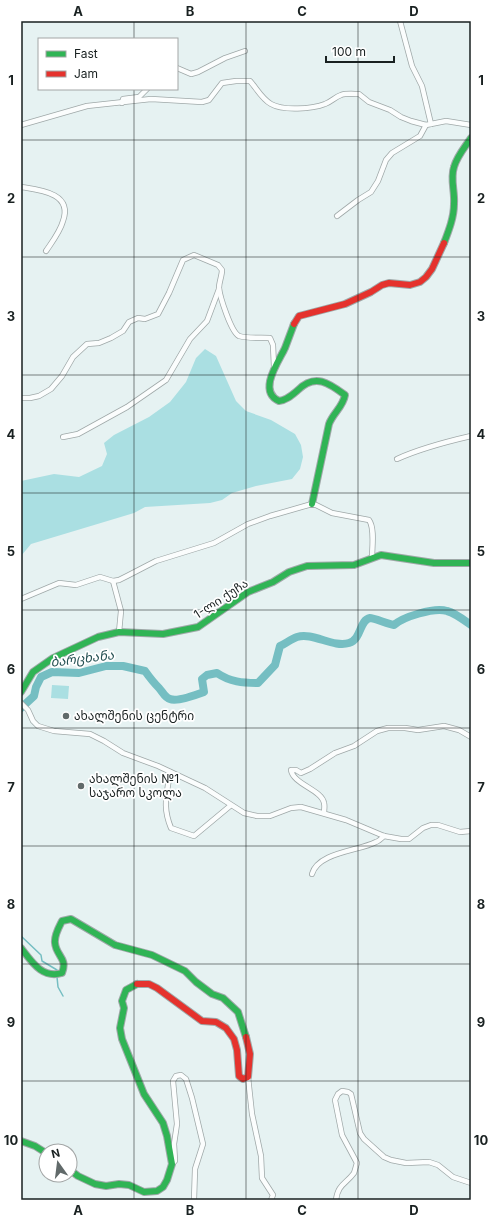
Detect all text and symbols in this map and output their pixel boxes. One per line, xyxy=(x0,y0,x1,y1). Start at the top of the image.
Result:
text: A xyxy=(73,3,83,19)
text: B xyxy=(186,3,195,19)
text: C xyxy=(297,3,307,19)
text: D xyxy=(409,3,419,19)
legend xyxy=(38,38,178,90)
scale bar xyxy=(326,38,394,64)
text: 100 m xyxy=(332,44,366,59)
text: Fast xyxy=(74,46,98,61)
text: Jam xyxy=(74,66,98,81)
text: 1 xyxy=(8,72,14,88)
text: 1 xyxy=(478,72,484,88)
text: 2 xyxy=(7,190,15,206)
text: 2 xyxy=(477,190,485,206)
text: 3 xyxy=(7,308,15,324)
text: 3 xyxy=(477,308,485,324)
text: 4 xyxy=(7,426,16,442)
text: 4 xyxy=(477,426,486,442)
text: 5 xyxy=(7,543,15,559)
text: 5 xyxy=(477,543,485,559)
street label: 1-ლი ქუჩა xyxy=(191,575,251,623)
water label: ბარცხანა xyxy=(49,646,116,671)
text: 6 xyxy=(7,661,15,677)
text: 6 xyxy=(477,661,485,677)
place label: ახალშენის ცენტრი xyxy=(74,708,194,724)
marker: ახალშენის ცენტრი xyxy=(61,711,71,721)
place label: ახალშენის №1 საჯარო სკოლა xyxy=(89,771,182,801)
text: 7 xyxy=(7,779,15,795)
text: 7 xyxy=(477,779,485,795)
marker: ახალშენის №1 საჯარო სკოლა xyxy=(76,781,86,791)
text: 8 xyxy=(7,896,15,912)
text: 8 xyxy=(477,896,485,912)
text: 9 xyxy=(7,1014,15,1030)
text: 9 xyxy=(477,1014,485,1030)
text: 10 xyxy=(4,1132,18,1148)
text: 10 xyxy=(474,1132,488,1148)
north arrow xyxy=(38,1143,78,1183)
text: N xyxy=(50,1145,61,1161)
text: A xyxy=(73,1202,83,1218)
text: B xyxy=(186,1202,195,1218)
text: C xyxy=(297,1202,307,1218)
text: D xyxy=(409,1202,419,1218)

